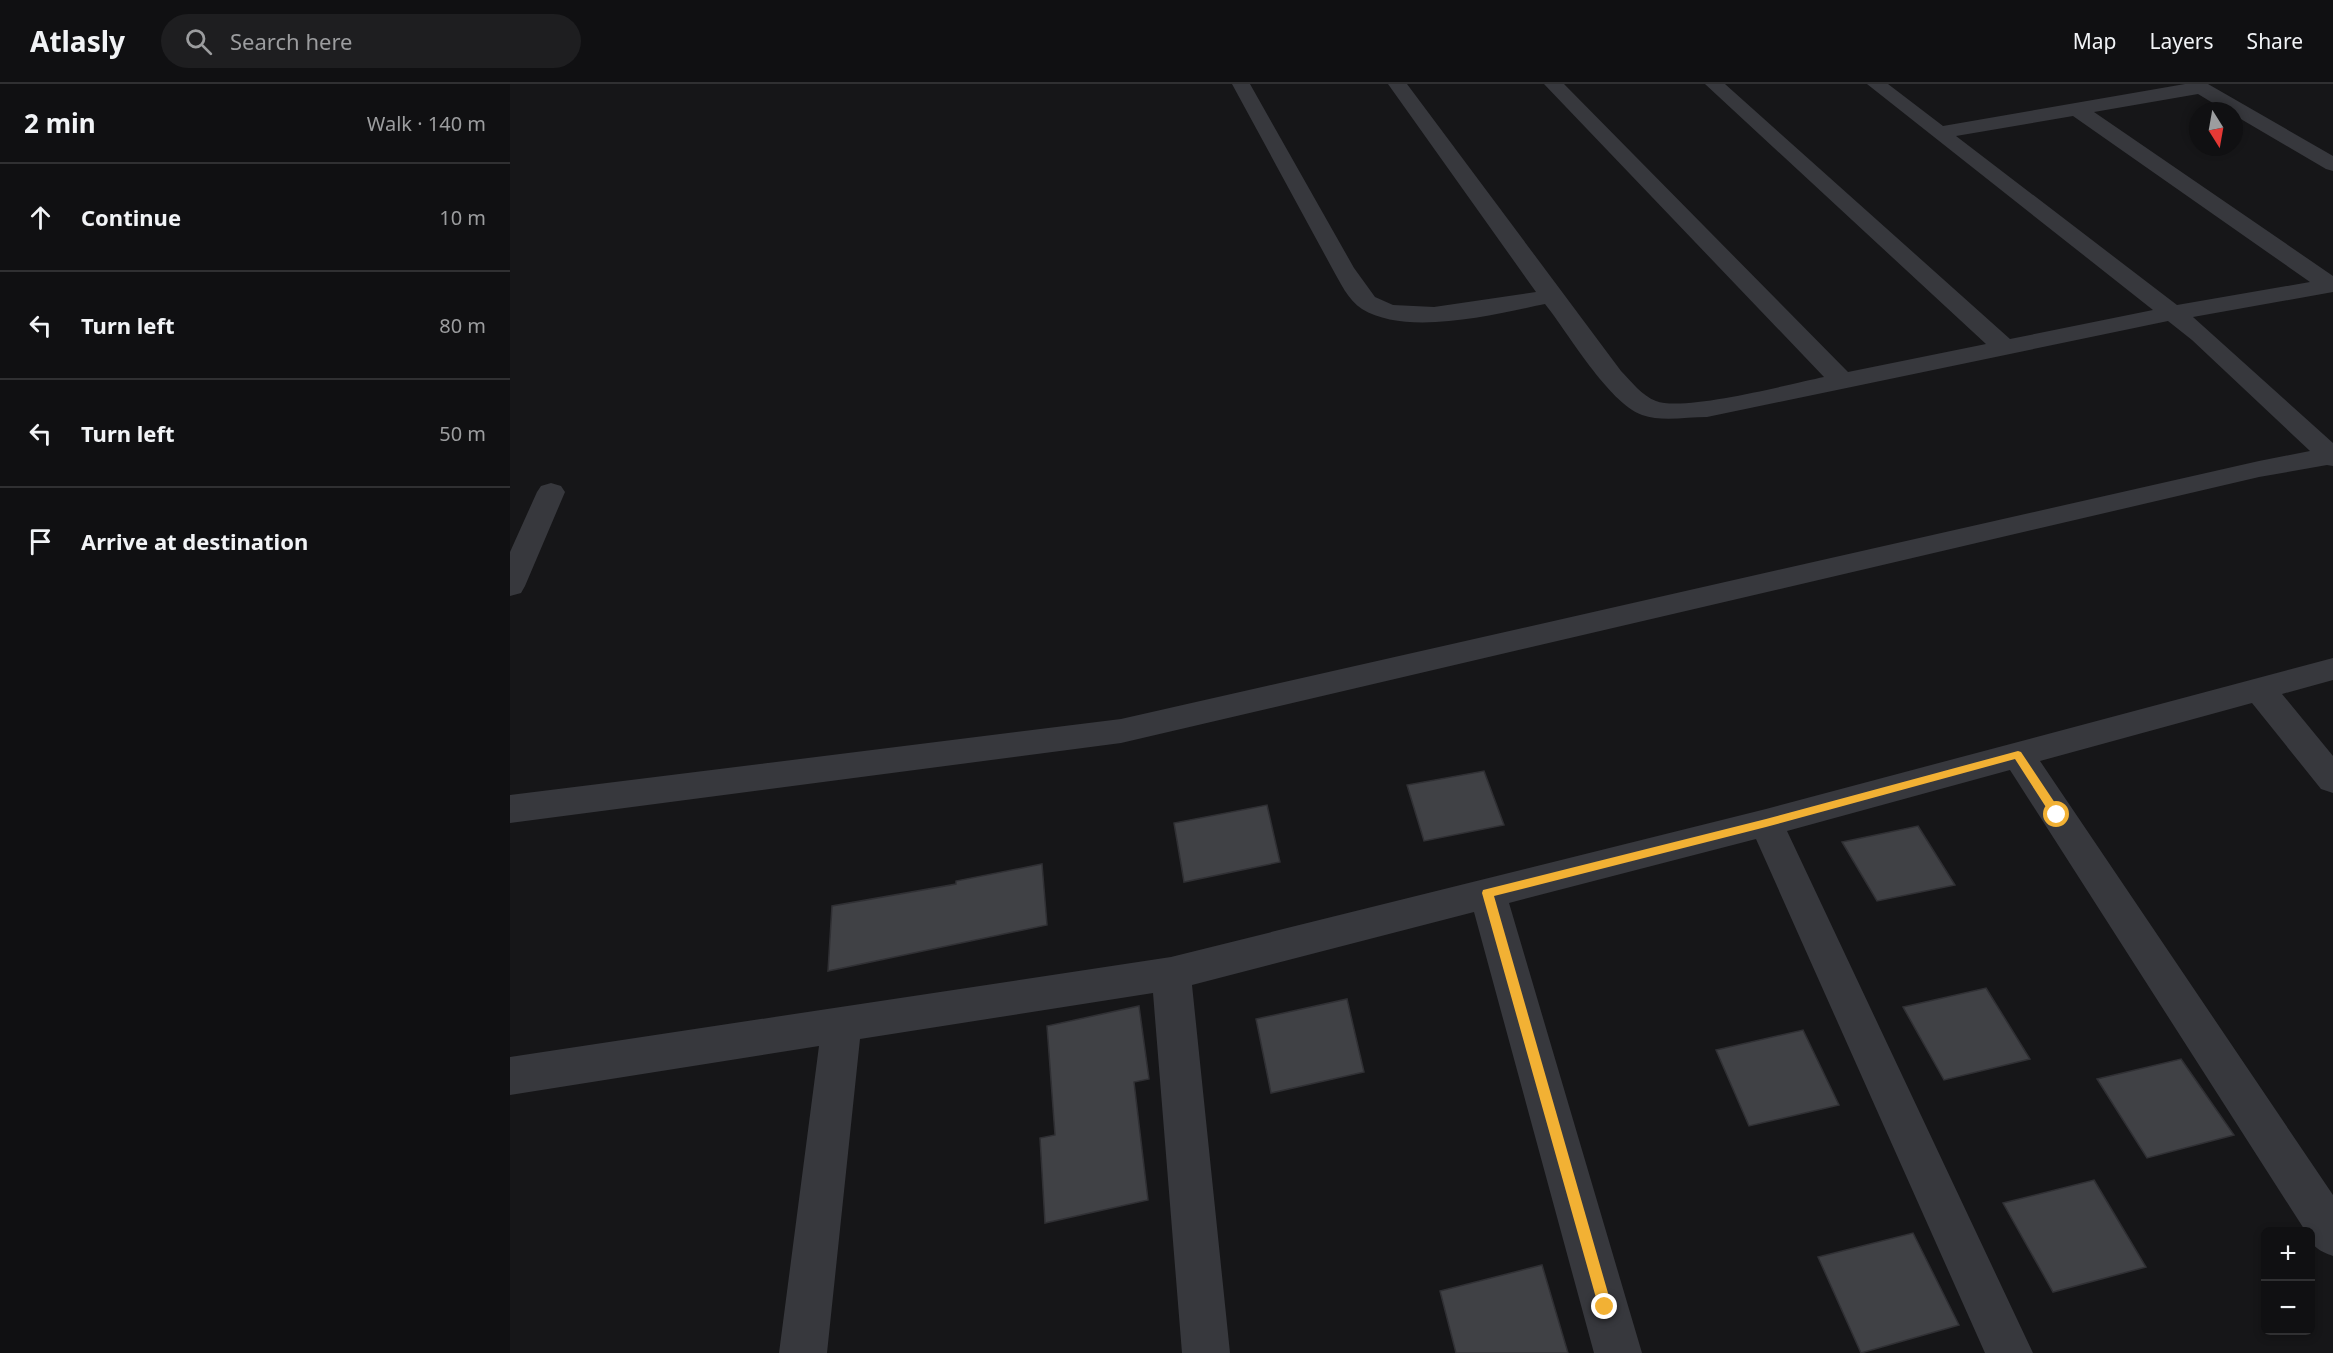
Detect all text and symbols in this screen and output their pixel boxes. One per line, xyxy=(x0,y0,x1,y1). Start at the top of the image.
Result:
search box xyxy=(161,14,581,68)
text: Atlasly xyxy=(30,22,125,60)
icon: search xyxy=(182,25,215,58)
text: Search here xyxy=(230,26,352,56)
text: Map xyxy=(2073,27,2117,55)
text: Layers xyxy=(2150,27,2214,55)
text: Share xyxy=(2247,27,2303,55)
north arrow xyxy=(2189,102,2243,156)
text: 2 min xyxy=(24,105,96,141)
text: Walk · 140 m xyxy=(367,110,486,137)
icon: ahead xyxy=(24,201,57,234)
text: Continue xyxy=(81,202,181,232)
text: 10 m xyxy=(439,204,486,231)
icon: left xyxy=(24,309,57,342)
text: Turn left xyxy=(81,310,175,340)
text: 80 m xyxy=(439,312,486,339)
icon: left xyxy=(24,417,57,450)
text: Turn left xyxy=(81,418,175,448)
text: 50 m xyxy=(439,420,486,447)
icon: arrive xyxy=(24,525,57,558)
text: Arrive at destination xyxy=(81,526,308,556)
route start xyxy=(2043,801,2069,827)
map controls xyxy=(2261,1227,2315,1335)
button: + xyxy=(2261,1227,2315,1281)
button: − xyxy=(2261,1281,2315,1335)
route end xyxy=(1591,1293,1617,1319)

